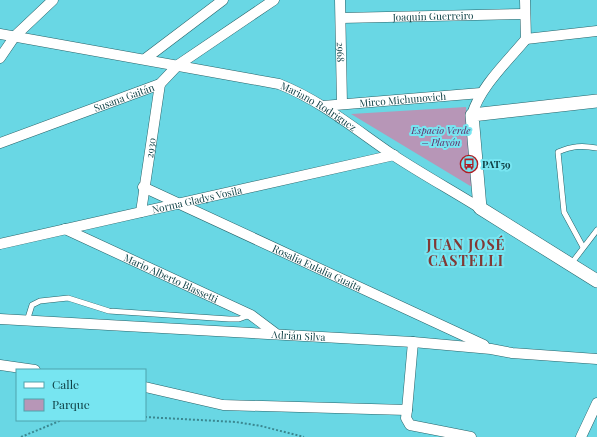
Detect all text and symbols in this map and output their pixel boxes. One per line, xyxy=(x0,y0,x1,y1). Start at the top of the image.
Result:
street label: Joaquín Guerreiro xyxy=(391,8,474,24)
street label: 2968 xyxy=(334,42,348,62)
street label: Mariano Rodríguez xyxy=(279,78,360,134)
street label: Susana Gaitán xyxy=(92,80,156,115)
street label: Mirco Michunovich xyxy=(359,89,447,110)
park label: Espacio Verde – Playón xyxy=(410,123,471,149)
street label: 2930 xyxy=(142,137,159,159)
bus stop icon: PAT59 xyxy=(459,154,479,174)
place label: PAT59 xyxy=(482,157,511,171)
street label: Norma Gladys Vosila xyxy=(151,183,243,216)
district label: JUAN JOSÉ CASTELLI xyxy=(426,235,505,270)
street label: Rosalia Eulalia Guaita xyxy=(270,241,364,294)
street label: Mario Alberto Blassetti xyxy=(122,250,221,306)
street label: Adrián Silva xyxy=(270,327,326,344)
legend xyxy=(16,369,146,421)
text: Calle xyxy=(52,376,79,392)
text: Parque xyxy=(52,396,90,412)

